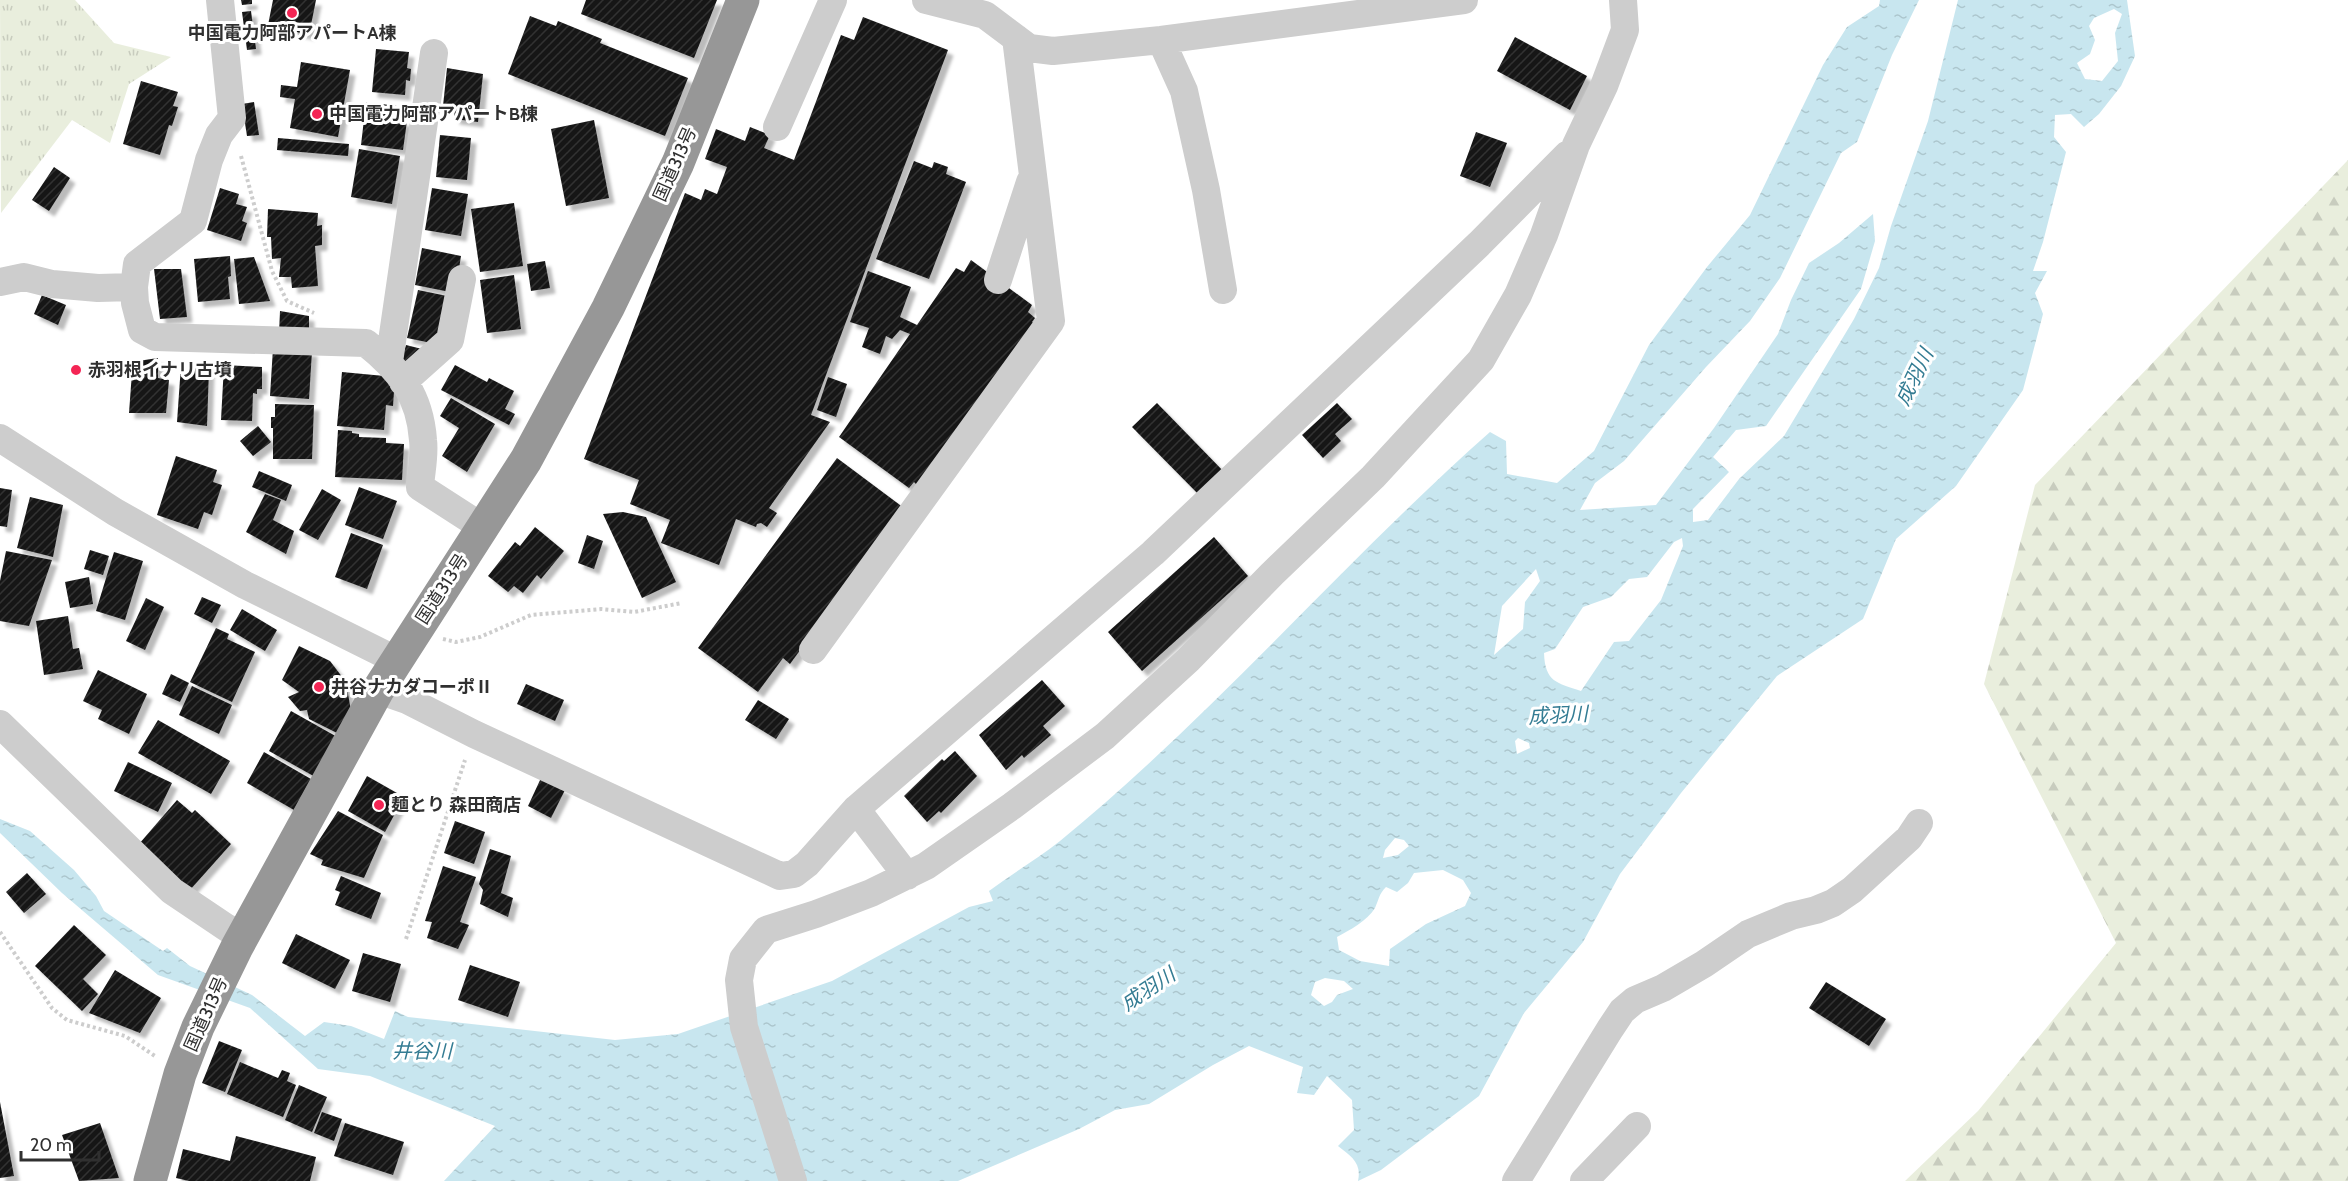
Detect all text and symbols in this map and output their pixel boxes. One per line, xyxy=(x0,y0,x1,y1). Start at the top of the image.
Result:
marker: 中国電力阿部アパートA棟 xyxy=(285,6,299,20)
place label: 中国電力阿部アパートA棟 xyxy=(188,22,396,44)
place label: 中国電力阿部アパートB棟 xyxy=(329,103,538,125)
marker: 中国電力阿部アパートB棟 xyxy=(310,107,324,121)
street label: 国道313号 xyxy=(649,123,701,205)
water label: 成羽川 xyxy=(1890,343,1939,409)
place label: 赤羽根イナリ古墳 xyxy=(88,359,232,381)
marker: 赤羽根イナリ古墳 xyxy=(69,363,83,377)
street label: 国道313号 xyxy=(411,550,473,628)
place label: 井谷ナカダコーポⅡ xyxy=(331,676,493,698)
marker: 井谷ナカダコーポⅡ xyxy=(312,680,326,694)
water label: 成羽川 xyxy=(1527,701,1591,729)
place label: 麺とり 森田商店 xyxy=(391,794,521,816)
marker: 麺とり 森田商店 xyxy=(372,798,386,812)
water label: 成羽川 xyxy=(1116,961,1181,1016)
street label: 国道313号 xyxy=(180,973,232,1055)
water label: 井谷川 xyxy=(392,1039,454,1063)
scale bar xyxy=(21,1124,99,1162)
text: 20 m xyxy=(30,1134,72,1156)

